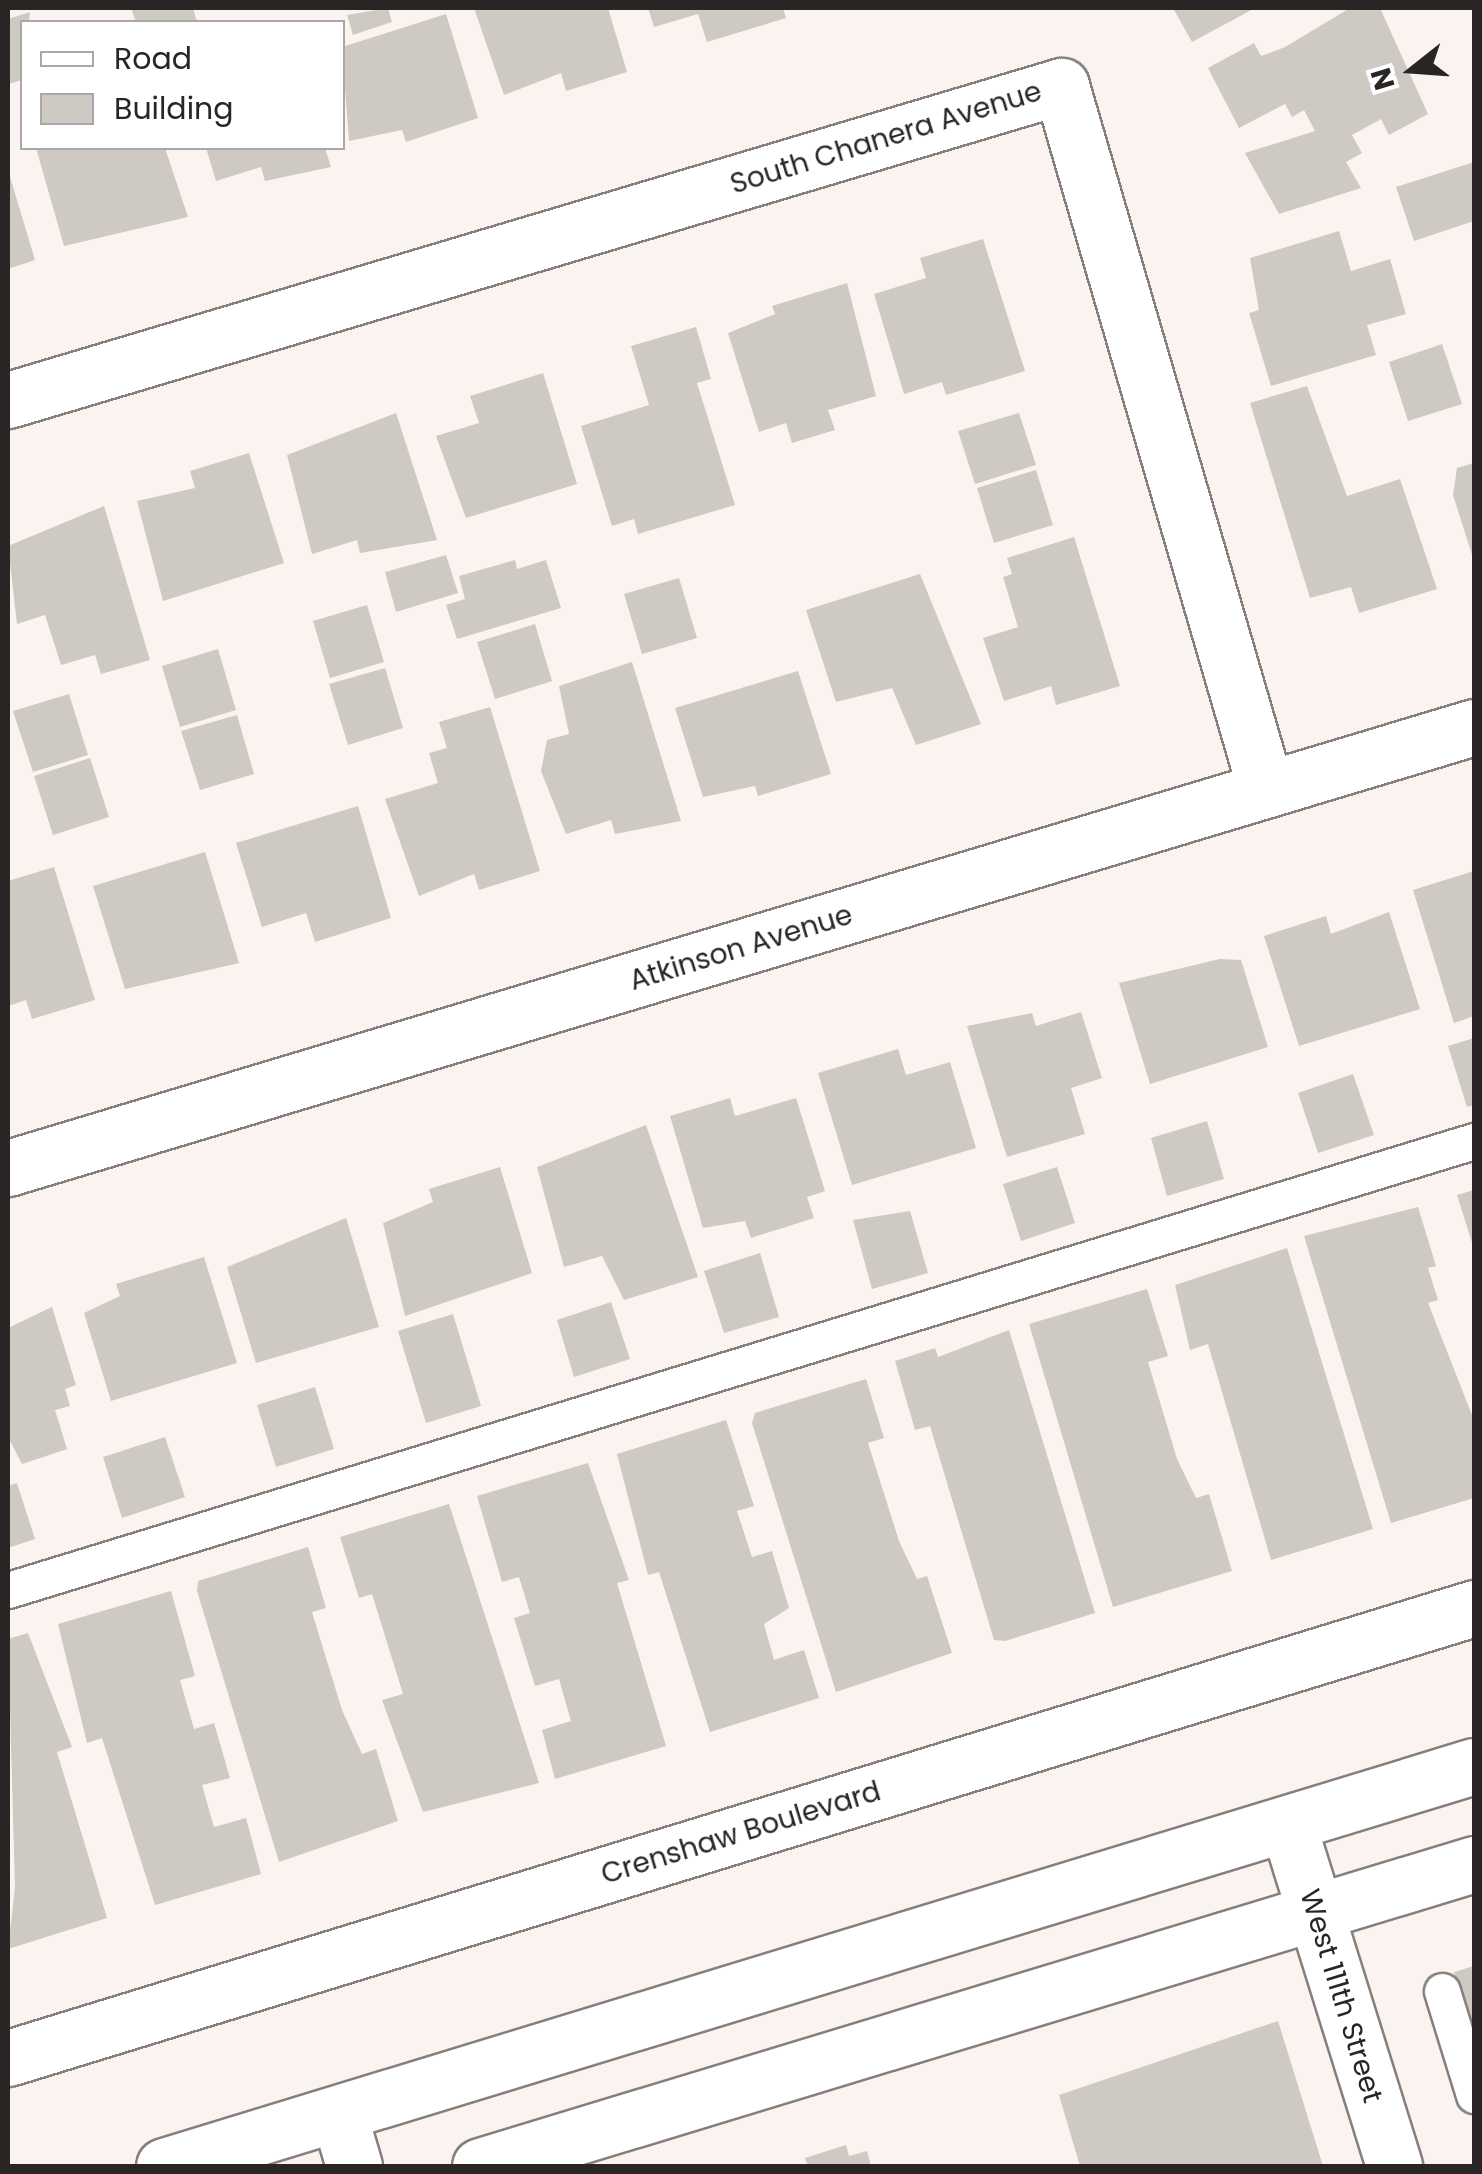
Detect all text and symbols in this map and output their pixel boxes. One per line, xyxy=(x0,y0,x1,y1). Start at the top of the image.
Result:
legend xyxy=(20,20,345,150)
north arrow xyxy=(1362,20,1462,120)
text: Road xyxy=(114,37,192,80)
text: N xyxy=(1361,63,1405,95)
street label: South Chanera Avenue xyxy=(726,75,1046,201)
text: Building xyxy=(114,87,234,130)
street label: Atkinson Avenue xyxy=(625,898,857,998)
street label: Crenshaw Boulevard xyxy=(597,1774,885,1892)
street label: West 111th Street xyxy=(1293,1885,1389,2107)

